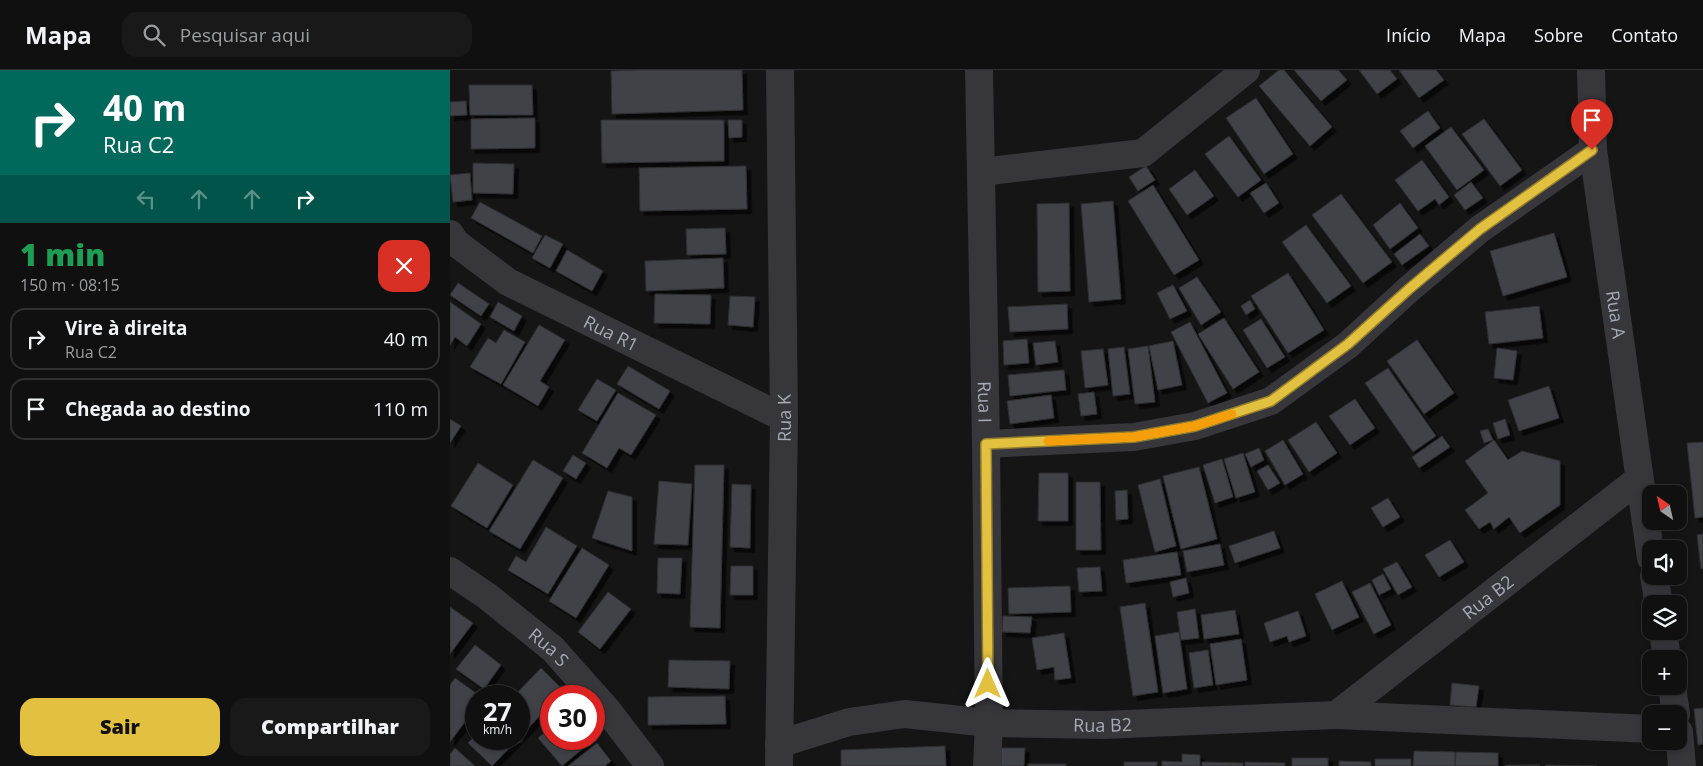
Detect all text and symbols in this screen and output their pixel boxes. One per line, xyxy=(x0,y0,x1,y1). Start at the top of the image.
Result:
search box xyxy=(122,12,472,57)
text: Mapa xyxy=(25,18,92,51)
icon: search xyxy=(140,21,168,49)
text: Pesquisar aqui xyxy=(180,22,310,48)
text: Início xyxy=(1386,23,1431,47)
text: Mapa xyxy=(1459,23,1506,47)
text: Sobre xyxy=(1534,23,1583,47)
text: Contato xyxy=(1611,23,1678,47)
text: 40 m xyxy=(103,84,186,131)
icon: right xyxy=(20,90,85,155)
pin xyxy=(1571,99,1613,150)
icon: arrive xyxy=(1578,106,1606,134)
text: Rua C2 xyxy=(103,129,174,159)
icon: left xyxy=(132,185,160,213)
icon: ahead xyxy=(185,185,213,213)
icon: ahead xyxy=(238,185,266,213)
icon: right xyxy=(291,185,319,213)
text: 1 min xyxy=(20,234,105,275)
button: close xyxy=(378,240,430,292)
text: 150 m · 08:15 xyxy=(20,274,120,296)
street label: Rua A xyxy=(1601,289,1632,341)
street label: Rua R1 xyxy=(580,309,643,357)
text: Vire à direita xyxy=(65,315,188,341)
icon: right xyxy=(22,325,50,353)
text: 40 m xyxy=(384,326,428,352)
text: Rua C2 xyxy=(65,341,117,363)
street label: Rua I xyxy=(973,381,998,423)
street label: Rua K xyxy=(772,393,796,442)
icon: arrive xyxy=(22,395,50,423)
text: Chegada ao destino xyxy=(65,396,251,422)
text: 110 m xyxy=(373,396,428,422)
north arrow xyxy=(1642,485,1688,530)
map controls xyxy=(1642,485,1687,750)
button: sound xyxy=(1642,540,1687,585)
street label: Rua B2 xyxy=(1457,569,1518,624)
button: layers xyxy=(1642,595,1687,640)
street label: Rua S xyxy=(524,622,575,671)
button: + xyxy=(1642,650,1687,695)
position arrow xyxy=(961,657,1013,709)
speed limit sign: 30 xyxy=(540,685,605,750)
text: 27 xyxy=(483,694,512,728)
button: Sair xyxy=(20,698,220,756)
button: Compartilhar xyxy=(230,698,430,756)
button: − xyxy=(1642,705,1687,750)
street label: Rua B2 xyxy=(1073,712,1132,737)
text: km/h xyxy=(483,721,512,738)

